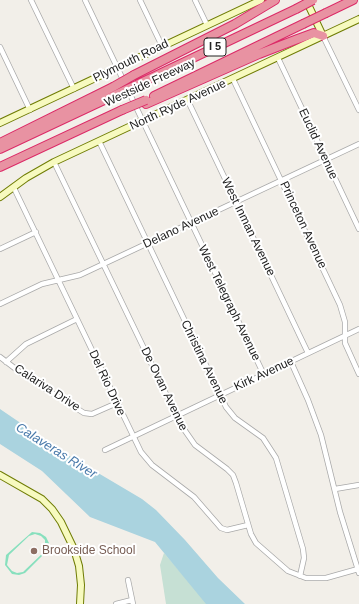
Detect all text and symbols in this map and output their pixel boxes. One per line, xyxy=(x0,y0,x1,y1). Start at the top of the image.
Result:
street label: Plymouth Road xyxy=(91,37,171,85)
road number: I 5 xyxy=(204,38,226,56)
street label: Westside Freeway xyxy=(102,56,198,110)
street label: North Ryde Avenue xyxy=(128,76,228,134)
street label: Euclid Avenue xyxy=(295,106,341,182)
street label: West Inman Avenue xyxy=(218,175,278,279)
street label: Princeton Avenue xyxy=(277,179,329,271)
street label: Delano Avenue xyxy=(141,204,221,252)
street label: West Telegraph Avenue xyxy=(195,243,263,363)
street label: Christina Avenue xyxy=(178,318,230,406)
street label: De Ovan Avenue xyxy=(138,345,190,433)
street label: Del Rio Drive xyxy=(86,348,128,418)
street label: Kirk Avenue xyxy=(232,354,296,394)
street label: Calariva Drive xyxy=(11,361,83,415)
water label: Calaveras River xyxy=(13,420,99,482)
place label: Brookside School xyxy=(42,544,135,558)
marker: Brookside School xyxy=(29,546,39,556)

